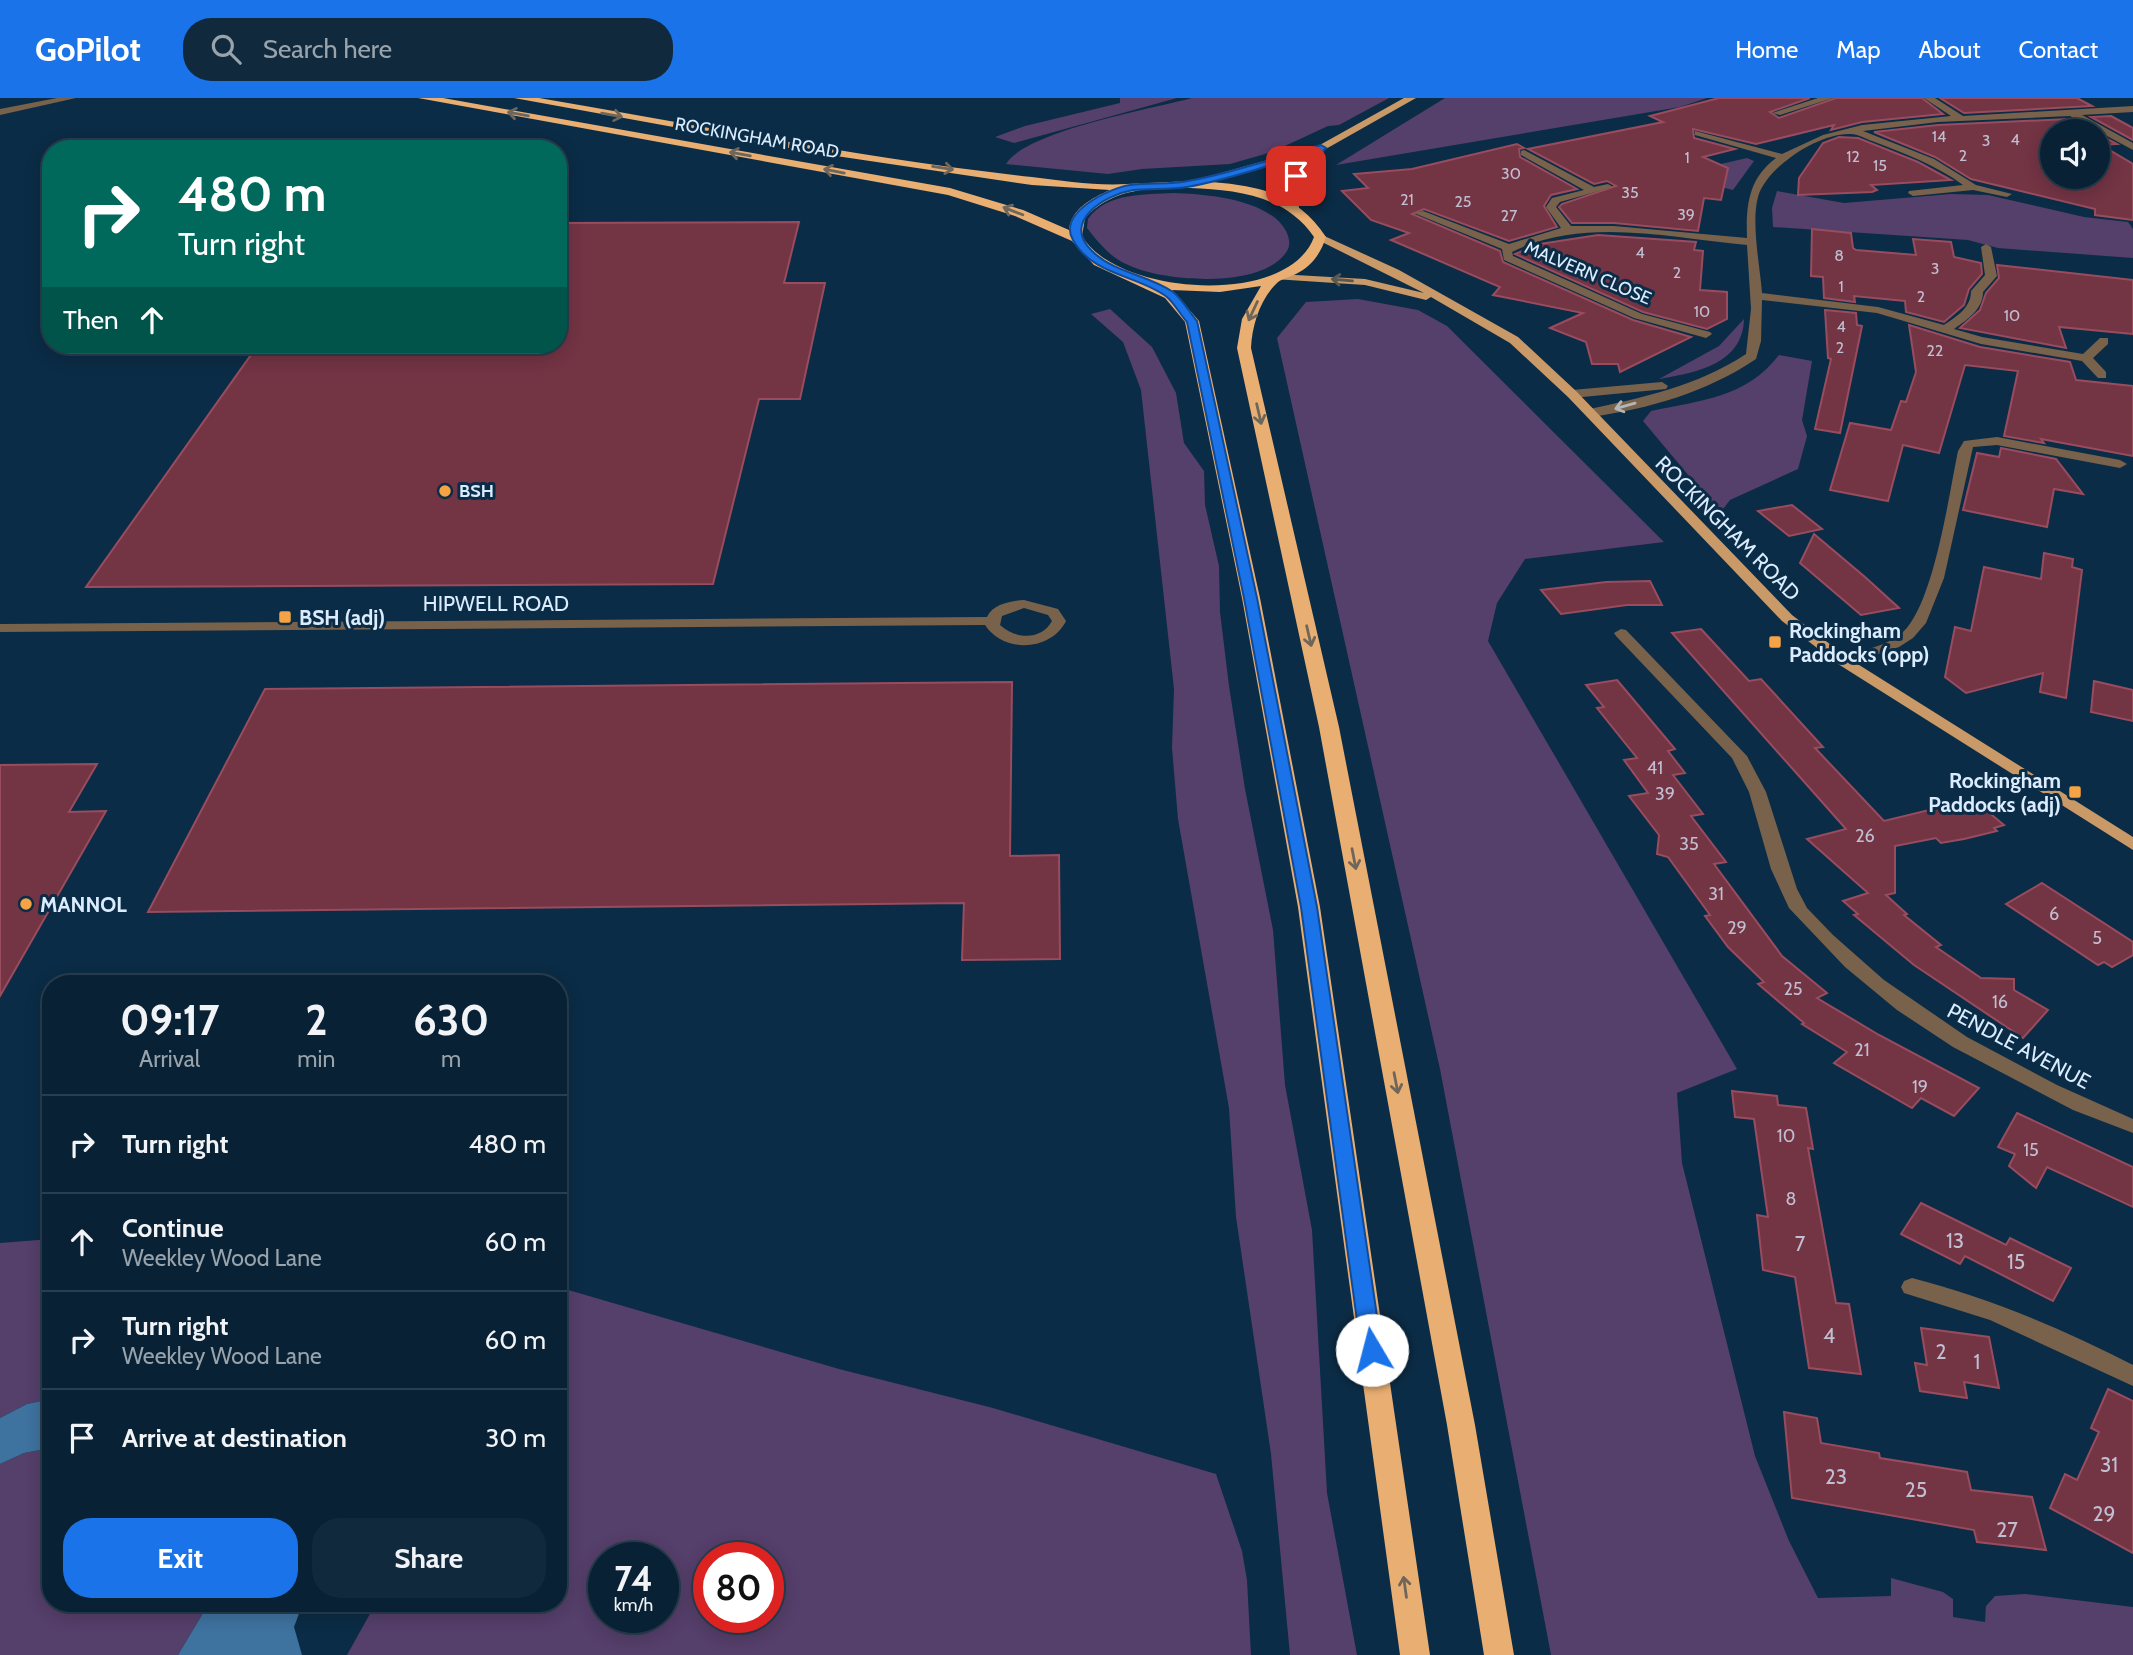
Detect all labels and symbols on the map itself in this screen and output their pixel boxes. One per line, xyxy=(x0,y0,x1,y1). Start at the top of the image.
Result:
one-way arrow xyxy=(507,107,530,120)
one-way arrow xyxy=(600,108,623,122)
street label: ROCKINGHAM ROAD xyxy=(673,113,841,163)
house number: 14 xyxy=(1932,127,1946,146)
house number: 4 xyxy=(2010,130,2020,149)
house number: 3 xyxy=(1982,131,1990,150)
pin xyxy=(1266,146,1326,206)
house number: 2 xyxy=(1959,146,1967,165)
one-way arrow xyxy=(729,147,752,160)
house number: 12 xyxy=(1846,147,1860,166)
house number: 1 xyxy=(1684,148,1690,167)
house number: 15 xyxy=(1873,156,1887,175)
one-way arrow xyxy=(931,162,954,175)
one-way arrow xyxy=(823,164,846,177)
house number: 30 xyxy=(1501,164,1521,183)
house number: 35 xyxy=(1621,183,1639,202)
house number: 21 xyxy=(1400,190,1414,209)
house number: 25 xyxy=(1454,192,1472,211)
one-way arrow xyxy=(1003,204,1025,217)
house number: 39 xyxy=(1677,205,1695,224)
house number: 27 xyxy=(1501,206,1517,225)
street label: MALVERN CLOSE xyxy=(1521,236,1655,310)
house number: 4 xyxy=(1635,243,1645,262)
house number: 8 xyxy=(1834,246,1844,265)
house number: 3 xyxy=(1931,259,1939,278)
house number: 2 xyxy=(1673,263,1681,282)
one-way arrow xyxy=(1331,273,1353,286)
house number: 1 xyxy=(1838,277,1844,296)
house number: 2 xyxy=(1917,287,1925,306)
one-way arrow xyxy=(1245,300,1259,321)
house number: 10 xyxy=(1694,302,1710,321)
house number: 10 xyxy=(2004,306,2020,325)
house number: 4 xyxy=(1836,317,1846,336)
house number: 2 xyxy=(1836,338,1844,357)
house number: 22 xyxy=(1927,341,1943,360)
one-way arrow xyxy=(1615,400,1637,413)
one-way arrow xyxy=(1252,402,1266,425)
street label: ROCKINGHAM ROAD xyxy=(1650,450,1806,606)
place label: BSH xyxy=(459,480,494,502)
marker: BSH xyxy=(437,483,453,499)
street label: HIPWELL ROAD xyxy=(423,591,569,616)
place label: BSH (adj) xyxy=(299,605,385,630)
marker: BSH (adj) xyxy=(277,609,293,625)
place label: Rockingham Paddocks (opp) xyxy=(1789,618,1930,667)
one-way arrow xyxy=(1302,624,1316,647)
marker: Rockingham Paddocks (opp) xyxy=(1767,634,1783,650)
house number: 41 xyxy=(1647,757,1663,779)
place label: Rockingham Paddocks (adj) xyxy=(1928,768,2061,817)
house number: 39 xyxy=(1655,783,1675,805)
marker: Rockingham Paddocks (adj) xyxy=(2067,784,2083,800)
house number: 26 xyxy=(1855,825,1875,847)
house number: 35 xyxy=(1679,833,1699,855)
one-way arrow xyxy=(1348,847,1361,870)
house number: 31 xyxy=(1708,883,1724,905)
place label: MANNOL xyxy=(40,892,127,917)
marker: MANNOL xyxy=(18,896,34,912)
house number: 6 xyxy=(2049,903,2059,925)
house number: 29 xyxy=(1727,917,1747,939)
house number: 5 xyxy=(2092,927,2102,949)
house number: 25 xyxy=(1783,978,1803,1000)
house number: 16 xyxy=(1992,991,2008,1013)
street label: PENDLE AVENUE xyxy=(1943,998,2095,1094)
house number: 21 xyxy=(1854,1039,1870,1061)
one-way arrow xyxy=(1390,1071,1404,1094)
house number: 19 xyxy=(1912,1076,1928,1098)
house number: 10 xyxy=(1777,1125,1795,1147)
house number: 15 xyxy=(2023,1139,2039,1161)
house number: 8 xyxy=(1786,1188,1796,1210)
house number: 13 xyxy=(1946,1228,1964,1253)
house number: 7 xyxy=(1795,1231,1806,1256)
house number: 15 xyxy=(2007,1249,2025,1274)
position arrow xyxy=(1335,1313,1409,1387)
house number: 4 xyxy=(1823,1323,1835,1348)
house number: 2 xyxy=(1935,1339,1947,1364)
house number: 1 xyxy=(1974,1349,1980,1374)
house number: 31 xyxy=(2100,1452,2118,1477)
house number: 23 xyxy=(1825,1464,1847,1489)
house number: 25 xyxy=(1905,1477,1927,1502)
house number: 29 xyxy=(2093,1501,2115,1526)
house number: 27 xyxy=(1996,1517,2018,1542)
speed limit sign: 80 xyxy=(693,1542,784,1633)
one-way arrow xyxy=(1399,1577,1412,1599)

